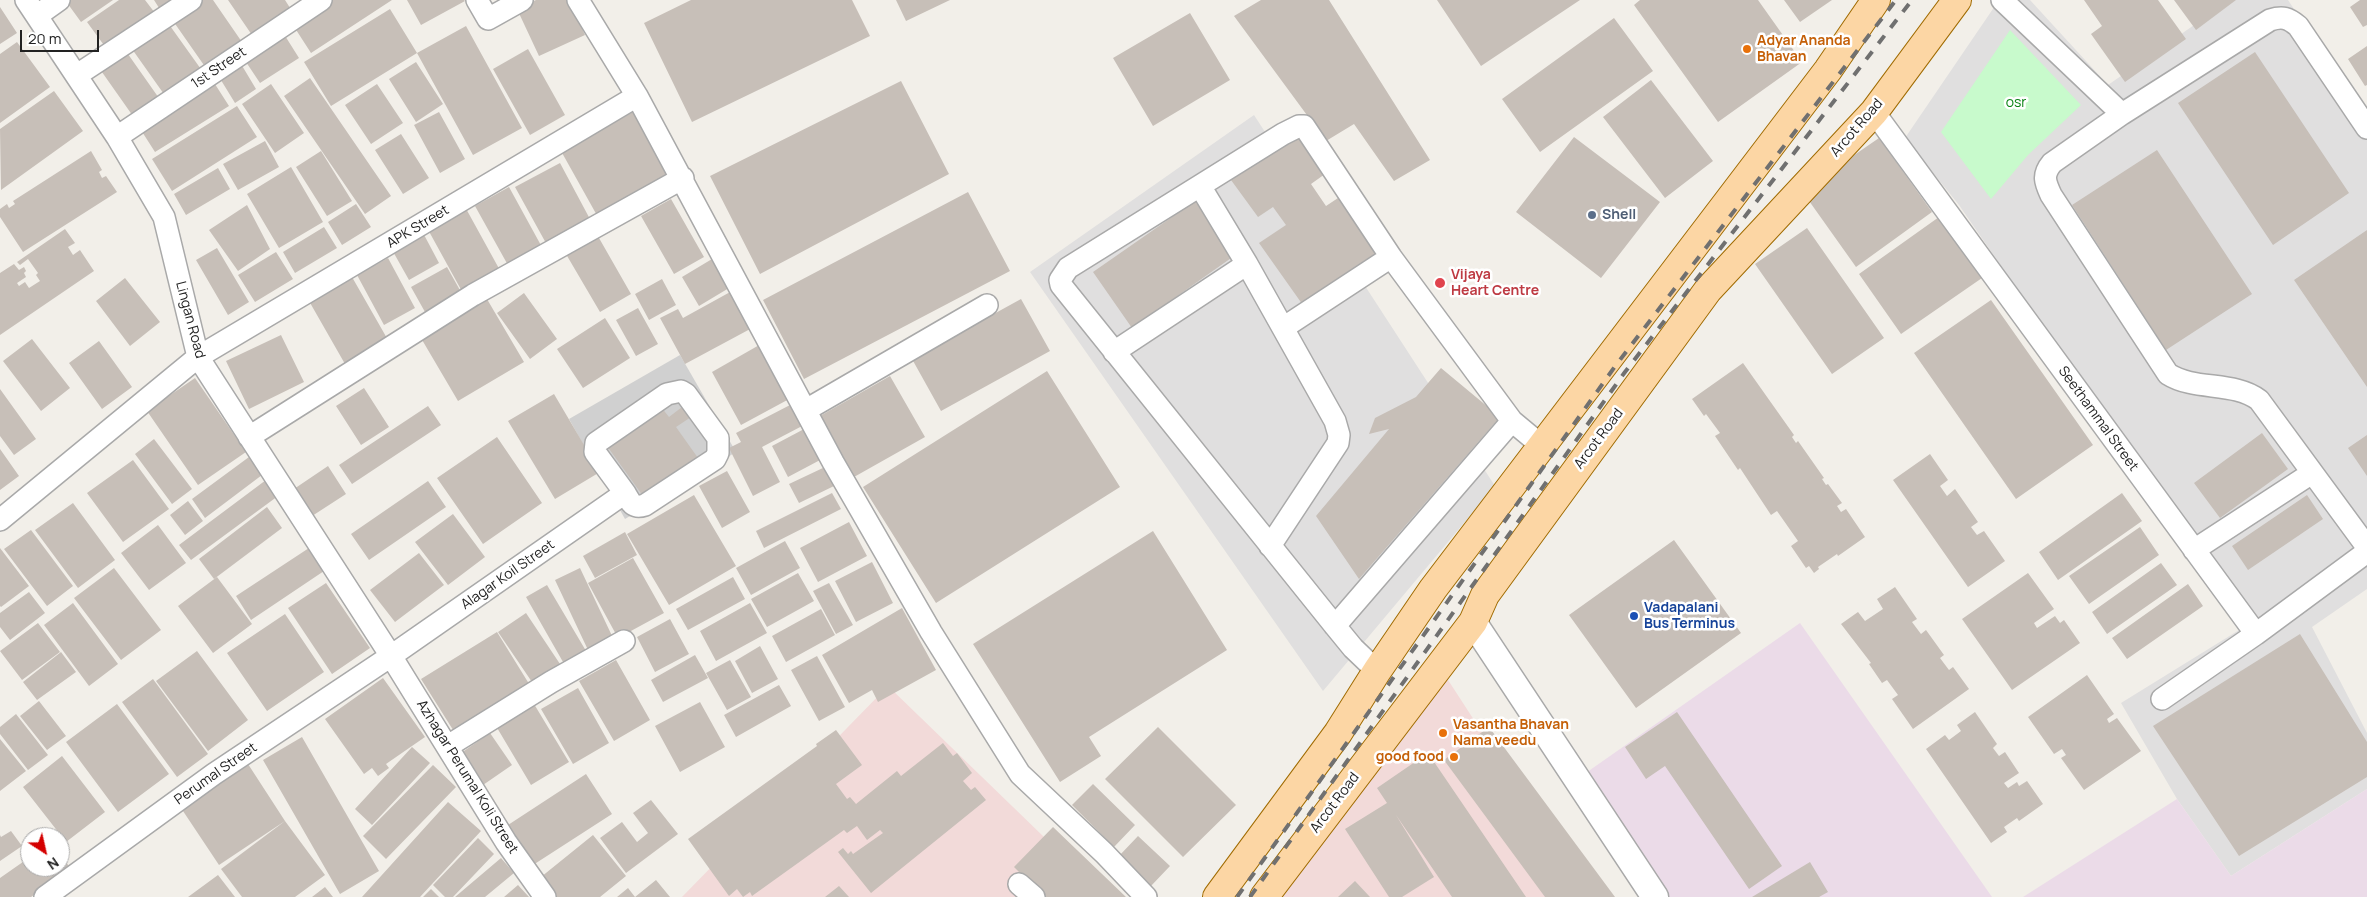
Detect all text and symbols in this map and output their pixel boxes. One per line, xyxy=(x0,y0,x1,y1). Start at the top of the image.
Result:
scale bar xyxy=(22,20,101,52)
text: 20 m xyxy=(28,28,61,49)
place label: Adyar Ananda Bhavan xyxy=(1757,33,1851,65)
marker: Adyar Ananda Bhavan xyxy=(1741,43,1753,55)
street label: 1st Street xyxy=(188,44,250,92)
park label: osr xyxy=(2006,95,2026,111)
street label: Arcot Road xyxy=(1827,96,1887,160)
street label: APK Street xyxy=(384,202,452,252)
place label: Shell xyxy=(1602,207,1636,223)
marker: Shell xyxy=(1586,209,1598,221)
place label: Vijaya Heart Centre xyxy=(1451,267,1539,300)
marker: Vijaya Heart Centre xyxy=(1433,276,1447,290)
street label: Lingan Road xyxy=(172,280,208,360)
street label: Seethammal Street xyxy=(2054,363,2142,475)
street label: Arcot Road xyxy=(1571,406,1627,472)
street label: Alagar Koil Street xyxy=(458,536,558,614)
place label: Vadapalani Bus Terminus xyxy=(1644,600,1735,632)
marker: Vadapalani Bus Terminus xyxy=(1628,610,1640,622)
street label: Azhagar Perumal Koli Street xyxy=(413,697,521,857)
place label: Vasantha Bhavan Nama veedu xyxy=(1453,717,1569,750)
marker: Vasantha Bhavan Nama veedu xyxy=(1437,727,1449,739)
street label: Perumal Street xyxy=(172,739,260,809)
place label: good food xyxy=(1376,749,1444,765)
marker: good food xyxy=(1448,751,1460,763)
street label: Arcot Road xyxy=(1307,770,1363,836)
north arrow xyxy=(20,827,70,877)
text: N xyxy=(44,853,63,875)

